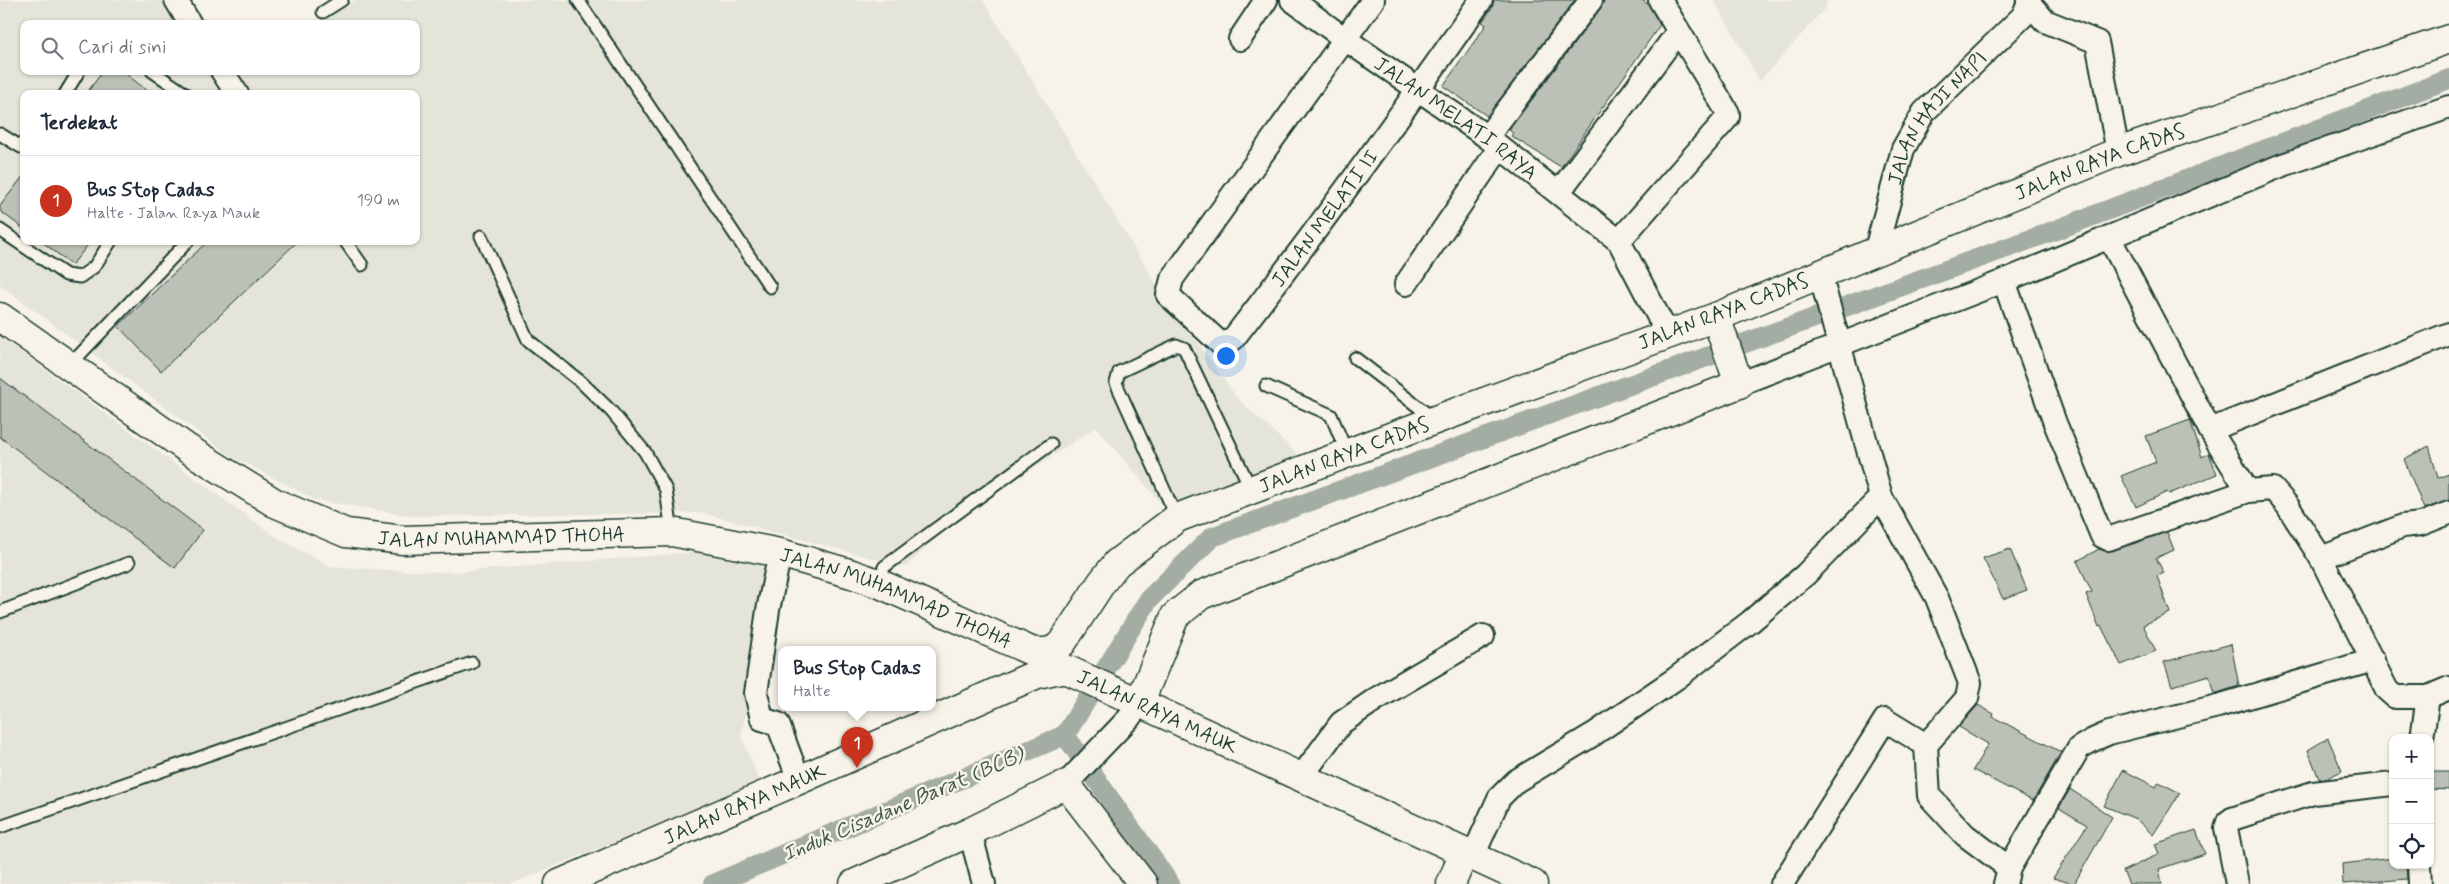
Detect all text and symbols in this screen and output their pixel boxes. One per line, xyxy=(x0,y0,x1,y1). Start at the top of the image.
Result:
search box xyxy=(20,20,420,75)
icon: search xyxy=(38,34,66,62)
text: Cari di sini xyxy=(78,35,166,60)
street label: JALAN HAJI NAPI xyxy=(1882,46,1994,188)
street label: JALAN MELATI RAYA xyxy=(1368,51,1543,187)
text: Terdekat xyxy=(40,109,118,137)
street label: JALAN RAYA CADAS xyxy=(2011,118,2189,208)
street label: JALAN MELATI II xyxy=(1266,145,1385,293)
text: Bus Stop Cadas xyxy=(87,178,214,203)
text: 1 xyxy=(52,190,60,211)
text: 190 m xyxy=(357,190,400,211)
text: Halte · Jalan Raya Mauk xyxy=(87,203,260,224)
street label: JALAN RAYA CADAS xyxy=(1635,267,1813,357)
your location xyxy=(1213,343,1239,369)
street label: JALAN RAYA CADAS xyxy=(1255,411,1433,501)
street label: JALAN MUHAMMAD THOHA xyxy=(376,521,625,555)
street label: JALAN MUHAMMAD THOHA xyxy=(776,542,1016,656)
popup xyxy=(778,646,936,711)
text: Bus Stop Cadas xyxy=(793,656,921,681)
street label: JALAN RAYA MAUK xyxy=(1072,664,1242,761)
text: Halte xyxy=(793,681,831,702)
pin: 1 xyxy=(841,727,873,768)
map controls xyxy=(2389,734,2434,869)
button: + xyxy=(2389,734,2434,779)
water label: Induk Cisadane Barat (BCB) xyxy=(779,740,1030,868)
street label: JALAN RAYA MAUK xyxy=(660,758,830,852)
button: − xyxy=(2389,779,2434,824)
button: locate xyxy=(2389,824,2434,869)

